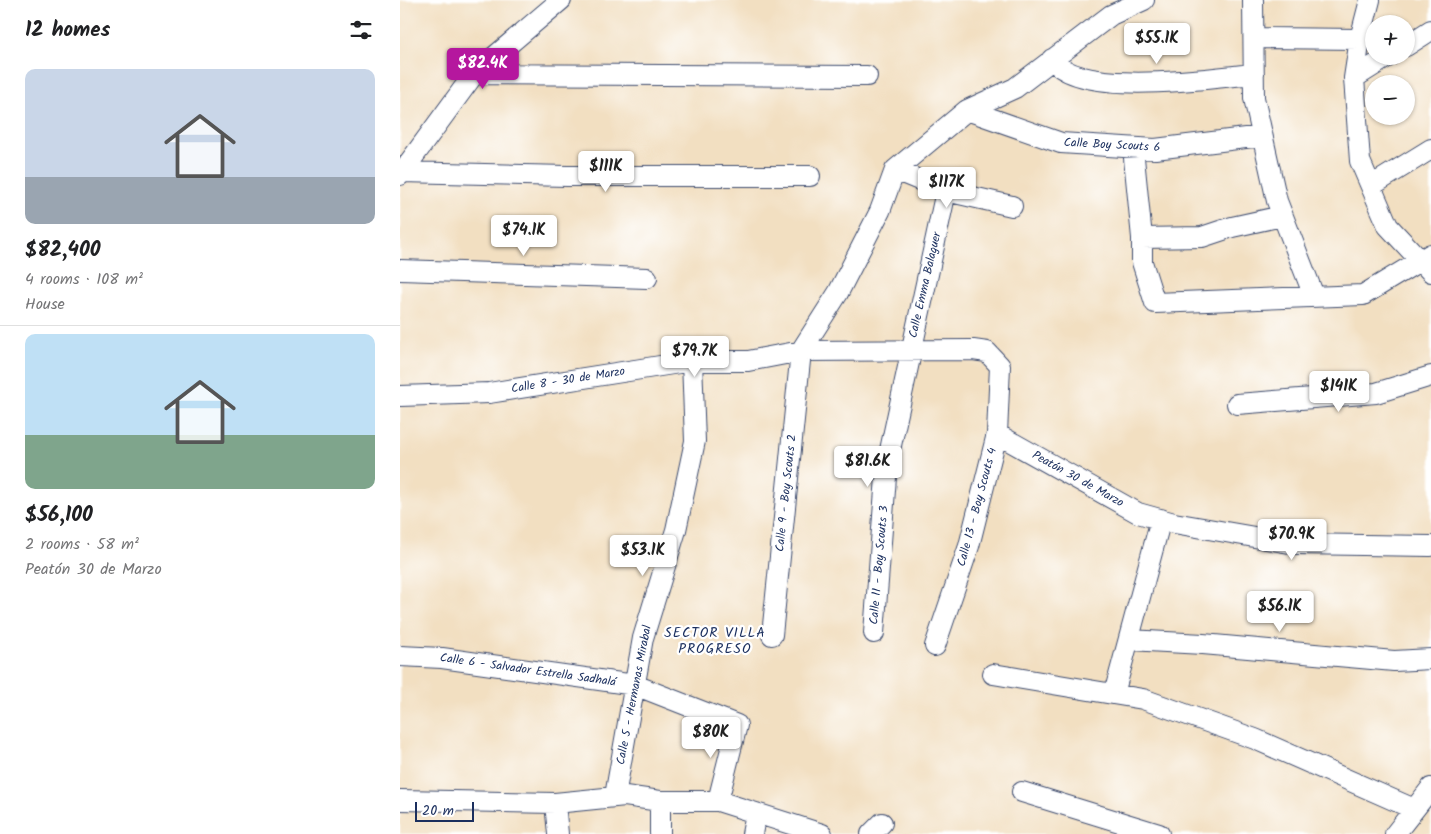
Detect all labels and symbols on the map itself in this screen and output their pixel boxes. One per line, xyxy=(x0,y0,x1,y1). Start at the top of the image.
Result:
pin: $55.1K xyxy=(1116,22,1198,65)
pin: $82.4K xyxy=(442,48,524,90)
street label: Calle Boy Scouts 6 xyxy=(1063,133,1161,157)
pin: $111K xyxy=(571,150,641,193)
pin: $117K xyxy=(912,166,982,209)
pin: $74.1K xyxy=(483,214,565,257)
street label: Calle Emma Balaguer xyxy=(904,229,947,340)
pin: $79.7K xyxy=(654,336,736,378)
street label: Calle 8 - 30 de Marzo xyxy=(510,362,626,398)
pin: $141K xyxy=(1304,370,1374,413)
street label: Calle 9 - Boy Scouts 2 xyxy=(770,433,802,553)
street label: Calle 13 - Boy Scouts 4 xyxy=(952,445,1002,569)
pin: $81.6K xyxy=(827,446,909,488)
street label: Peatón 30 de Marzo xyxy=(1029,446,1127,512)
street label: Calle 11 - Boy Scouts 3 xyxy=(864,505,894,625)
pin: $70.9K xyxy=(1251,518,1333,561)
pin: $53.1K xyxy=(602,534,684,577)
pin: $56.1K xyxy=(1239,590,1321,633)
district label: SECTOR VILLA PROGRESO xyxy=(664,622,766,660)
street label: Calle 5 - Hermanas Mirabal xyxy=(611,624,657,766)
street label: Calle 6 - Salvador Estrella Sadhalá xyxy=(439,648,619,692)
pin: $80K xyxy=(681,716,741,759)
scale bar xyxy=(415,799,474,822)

